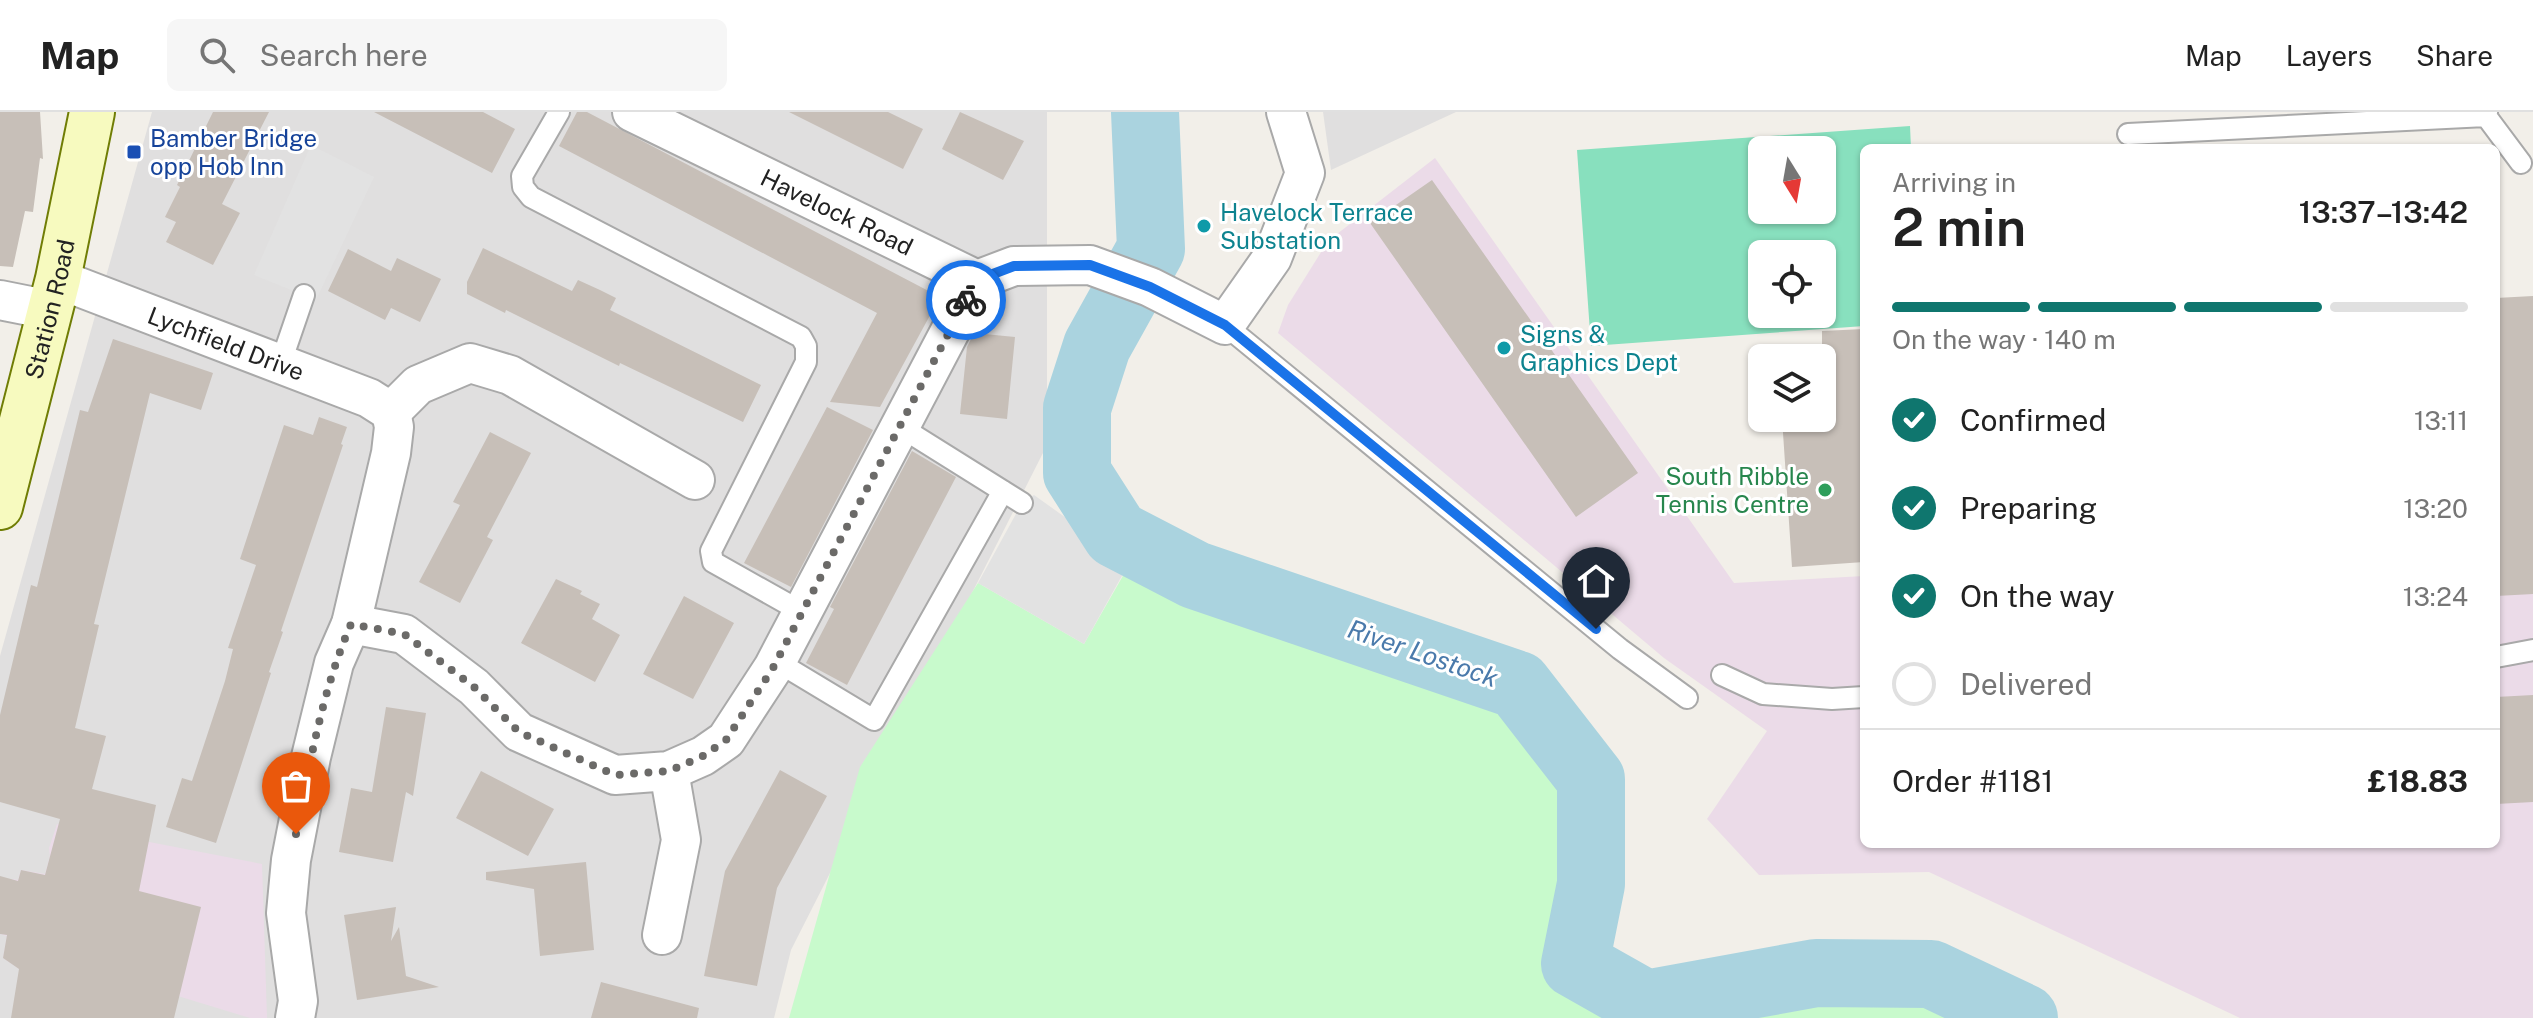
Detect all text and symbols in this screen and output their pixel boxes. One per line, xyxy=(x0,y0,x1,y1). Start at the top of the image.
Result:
search box xyxy=(167,19,727,91)
text: Map xyxy=(40,33,119,78)
icon: search xyxy=(195,33,239,77)
text: Search here xyxy=(259,37,428,73)
text: Map xyxy=(2185,39,2242,72)
text: Layers xyxy=(2286,39,2372,72)
text: Share xyxy=(2416,39,2493,72)
place label: Bamber Bridge opp Hob Inn xyxy=(150,124,317,180)
north arrow xyxy=(1748,136,1836,224)
map controls xyxy=(1748,136,1836,432)
marker: Bamber Bridge opp Hob Inn xyxy=(125,143,143,161)
street label: Havelock Road xyxy=(756,163,918,261)
text: Arriving in xyxy=(1892,167,2016,198)
text: 13:37–13:42 xyxy=(2299,194,2468,230)
text: 2 min xyxy=(1892,197,2026,258)
place label: Havelock Terrace Substation xyxy=(1220,198,1413,254)
marker: Havelock Terrace Substation xyxy=(1195,217,1213,235)
street label: Station Road xyxy=(19,237,80,382)
button: locate xyxy=(1748,240,1836,328)
courier xyxy=(926,260,1006,340)
icon: bike xyxy=(944,278,988,322)
street label: Lychfield Drive xyxy=(144,301,308,386)
place label: Signs & Graphics Dept xyxy=(1520,320,1678,376)
text: On the way · 140 m xyxy=(1892,324,2116,355)
marker: Signs & Graphics Dept xyxy=(1495,339,1513,357)
button: layers xyxy=(1748,344,1836,432)
icon: check xyxy=(1892,398,1936,442)
text: Confirmed xyxy=(1960,402,2106,438)
text: 13:11 xyxy=(2414,405,2468,436)
place label: South Ribble Tennis Centre xyxy=(1656,462,1809,518)
marker: South Ribble Tennis Centre xyxy=(1816,481,1834,499)
icon: check xyxy=(1892,486,1936,530)
text: Preparing xyxy=(1960,490,2097,526)
text: 13:20 xyxy=(2403,493,2468,524)
pin xyxy=(1562,547,1630,629)
icon: home xyxy=(1574,559,1618,603)
icon: check xyxy=(1892,574,1936,618)
text: On the way xyxy=(1960,578,2114,614)
text: 13:24 xyxy=(2403,581,2468,612)
water label: River Lostock xyxy=(1344,613,1502,693)
text: Delivered xyxy=(1960,666,2092,702)
pin xyxy=(262,752,330,834)
text: Order #1181 xyxy=(1892,763,2053,799)
text: £18.83 xyxy=(2368,763,2468,799)
icon: bag xyxy=(274,764,318,808)

